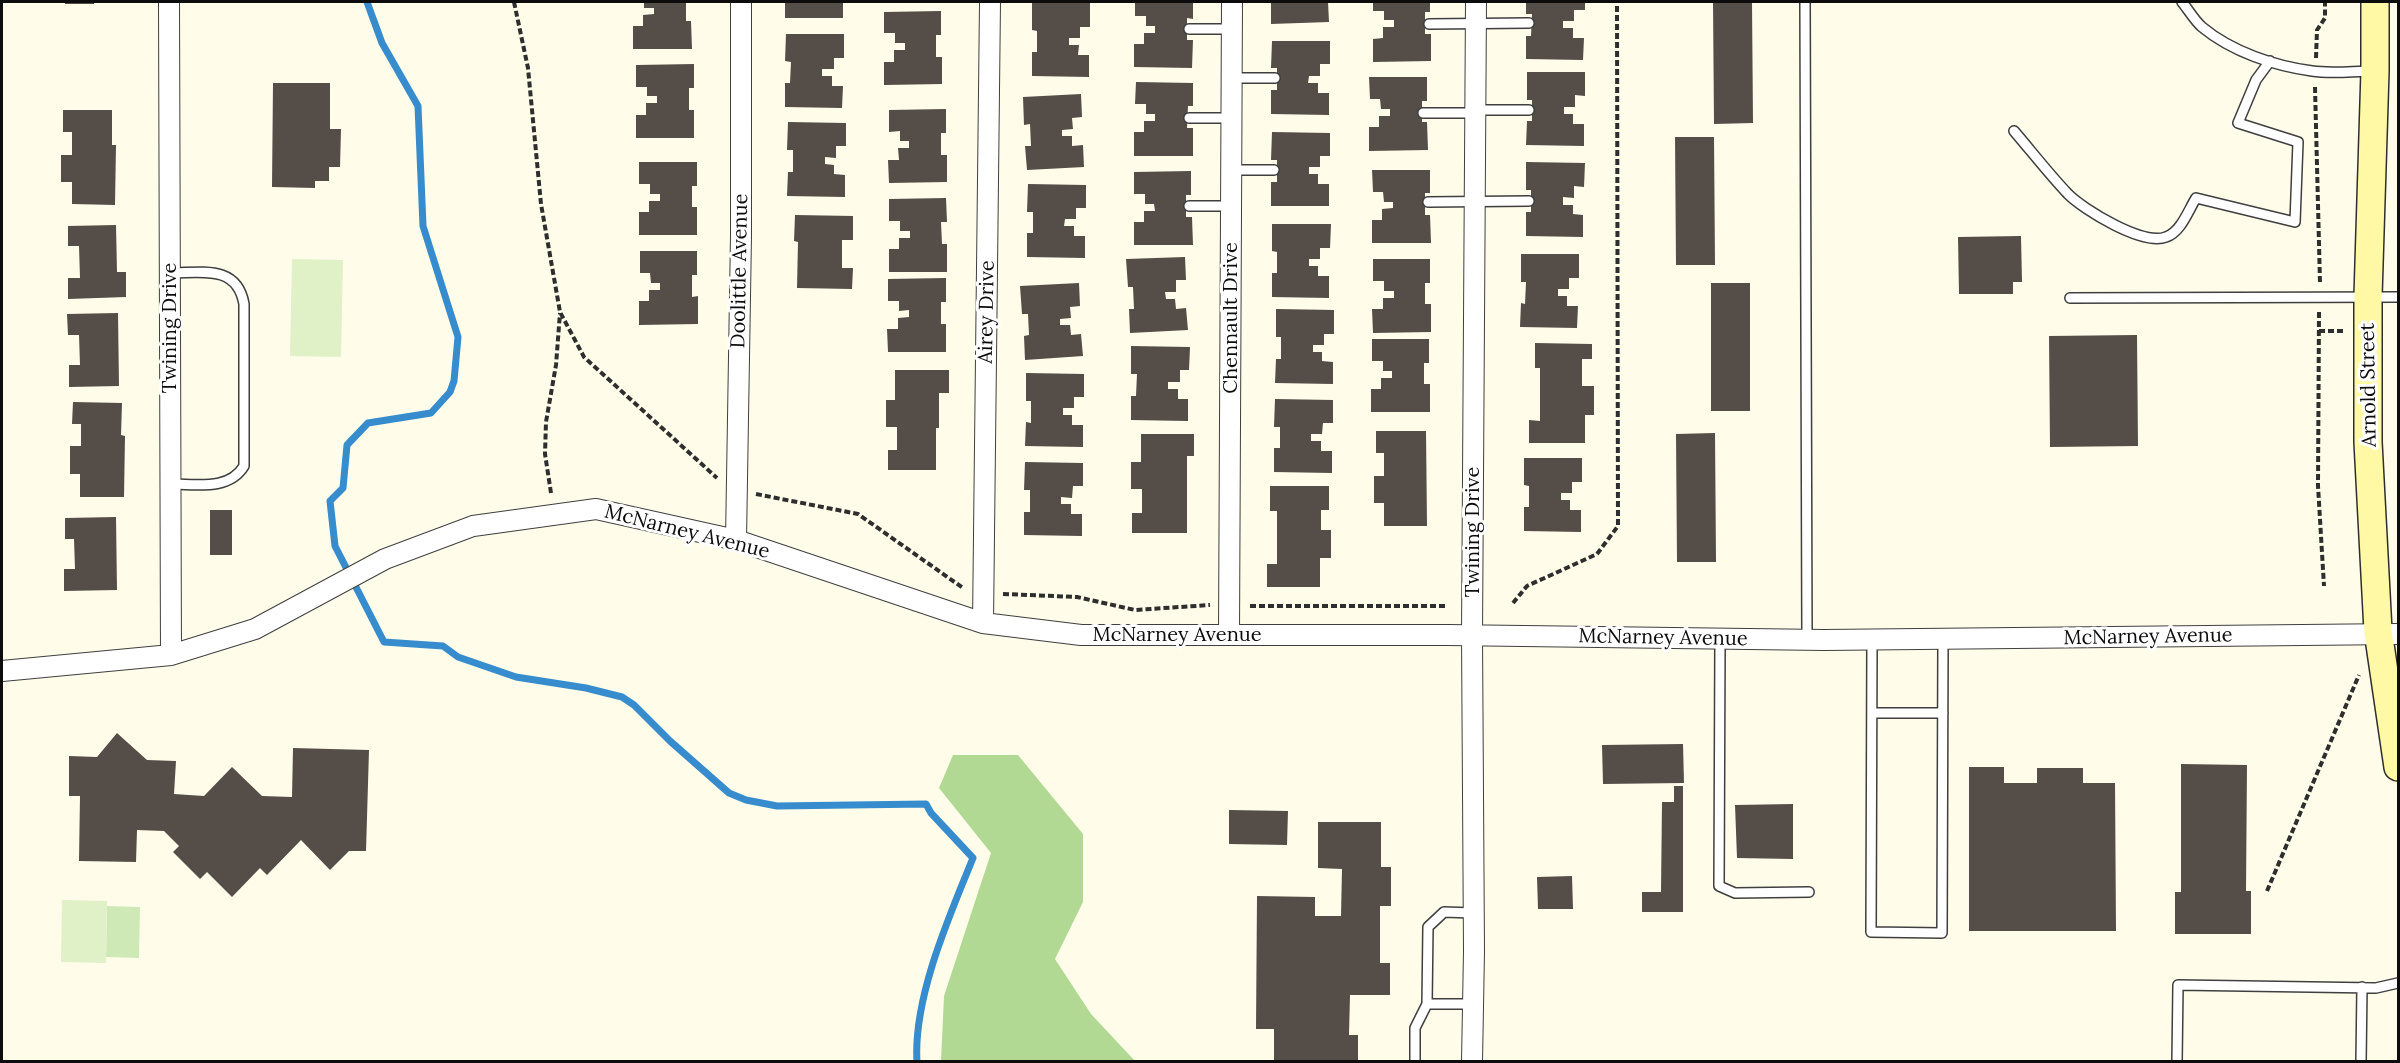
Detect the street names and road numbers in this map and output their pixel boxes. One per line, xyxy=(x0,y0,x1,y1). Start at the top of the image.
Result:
street label: Doolittle Avenue xyxy=(727,193,753,349)
street label: Chennault Drive xyxy=(1219,242,1243,394)
street label: Airey Drive xyxy=(974,260,1000,364)
street label: Twining Drive xyxy=(158,263,182,393)
street label: Arnold Street xyxy=(2356,323,2382,447)
street label: Twining Drive xyxy=(1461,467,1485,597)
street label: McNarney Avenue xyxy=(602,500,772,564)
street label: McNarney Avenue xyxy=(1092,623,1262,647)
street label: McNarney Avenue xyxy=(2063,624,2233,650)
street label: McNarney Avenue xyxy=(1578,625,1748,651)

